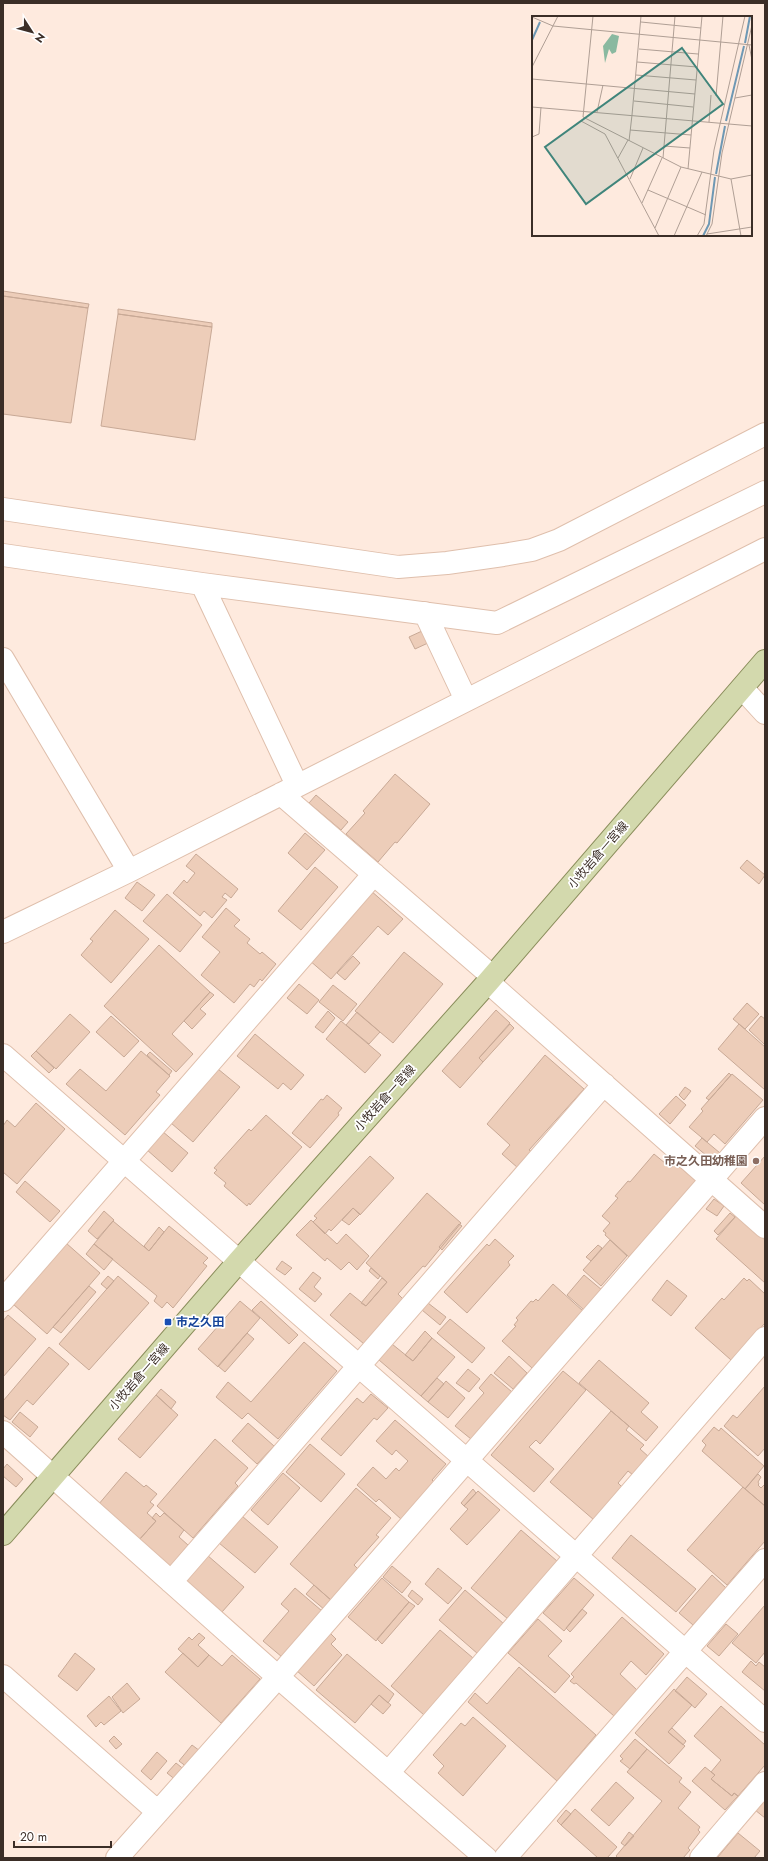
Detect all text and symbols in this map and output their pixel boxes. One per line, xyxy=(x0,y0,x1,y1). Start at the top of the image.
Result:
north arrow xyxy=(12,12,52,52)
inset map xyxy=(532,16,752,236)
text: N xyxy=(31,30,49,46)
street label: 小牧岩倉一宮線 xyxy=(564,817,632,893)
street label: 小牧岩倉一宮線 xyxy=(350,1061,420,1135)
place label: 市之久田幼稚園 xyxy=(664,1152,748,1170)
marker: 市之久田幼稚園 xyxy=(751,1156,761,1166)
place label: 市之久田 xyxy=(176,1313,224,1331)
marker: 市之久田 xyxy=(163,1317,173,1327)
street label: 小牧岩倉一宮線 xyxy=(105,1339,173,1415)
scale bar xyxy=(14,1823,111,1849)
text: 20 m xyxy=(20,1828,47,1846)

